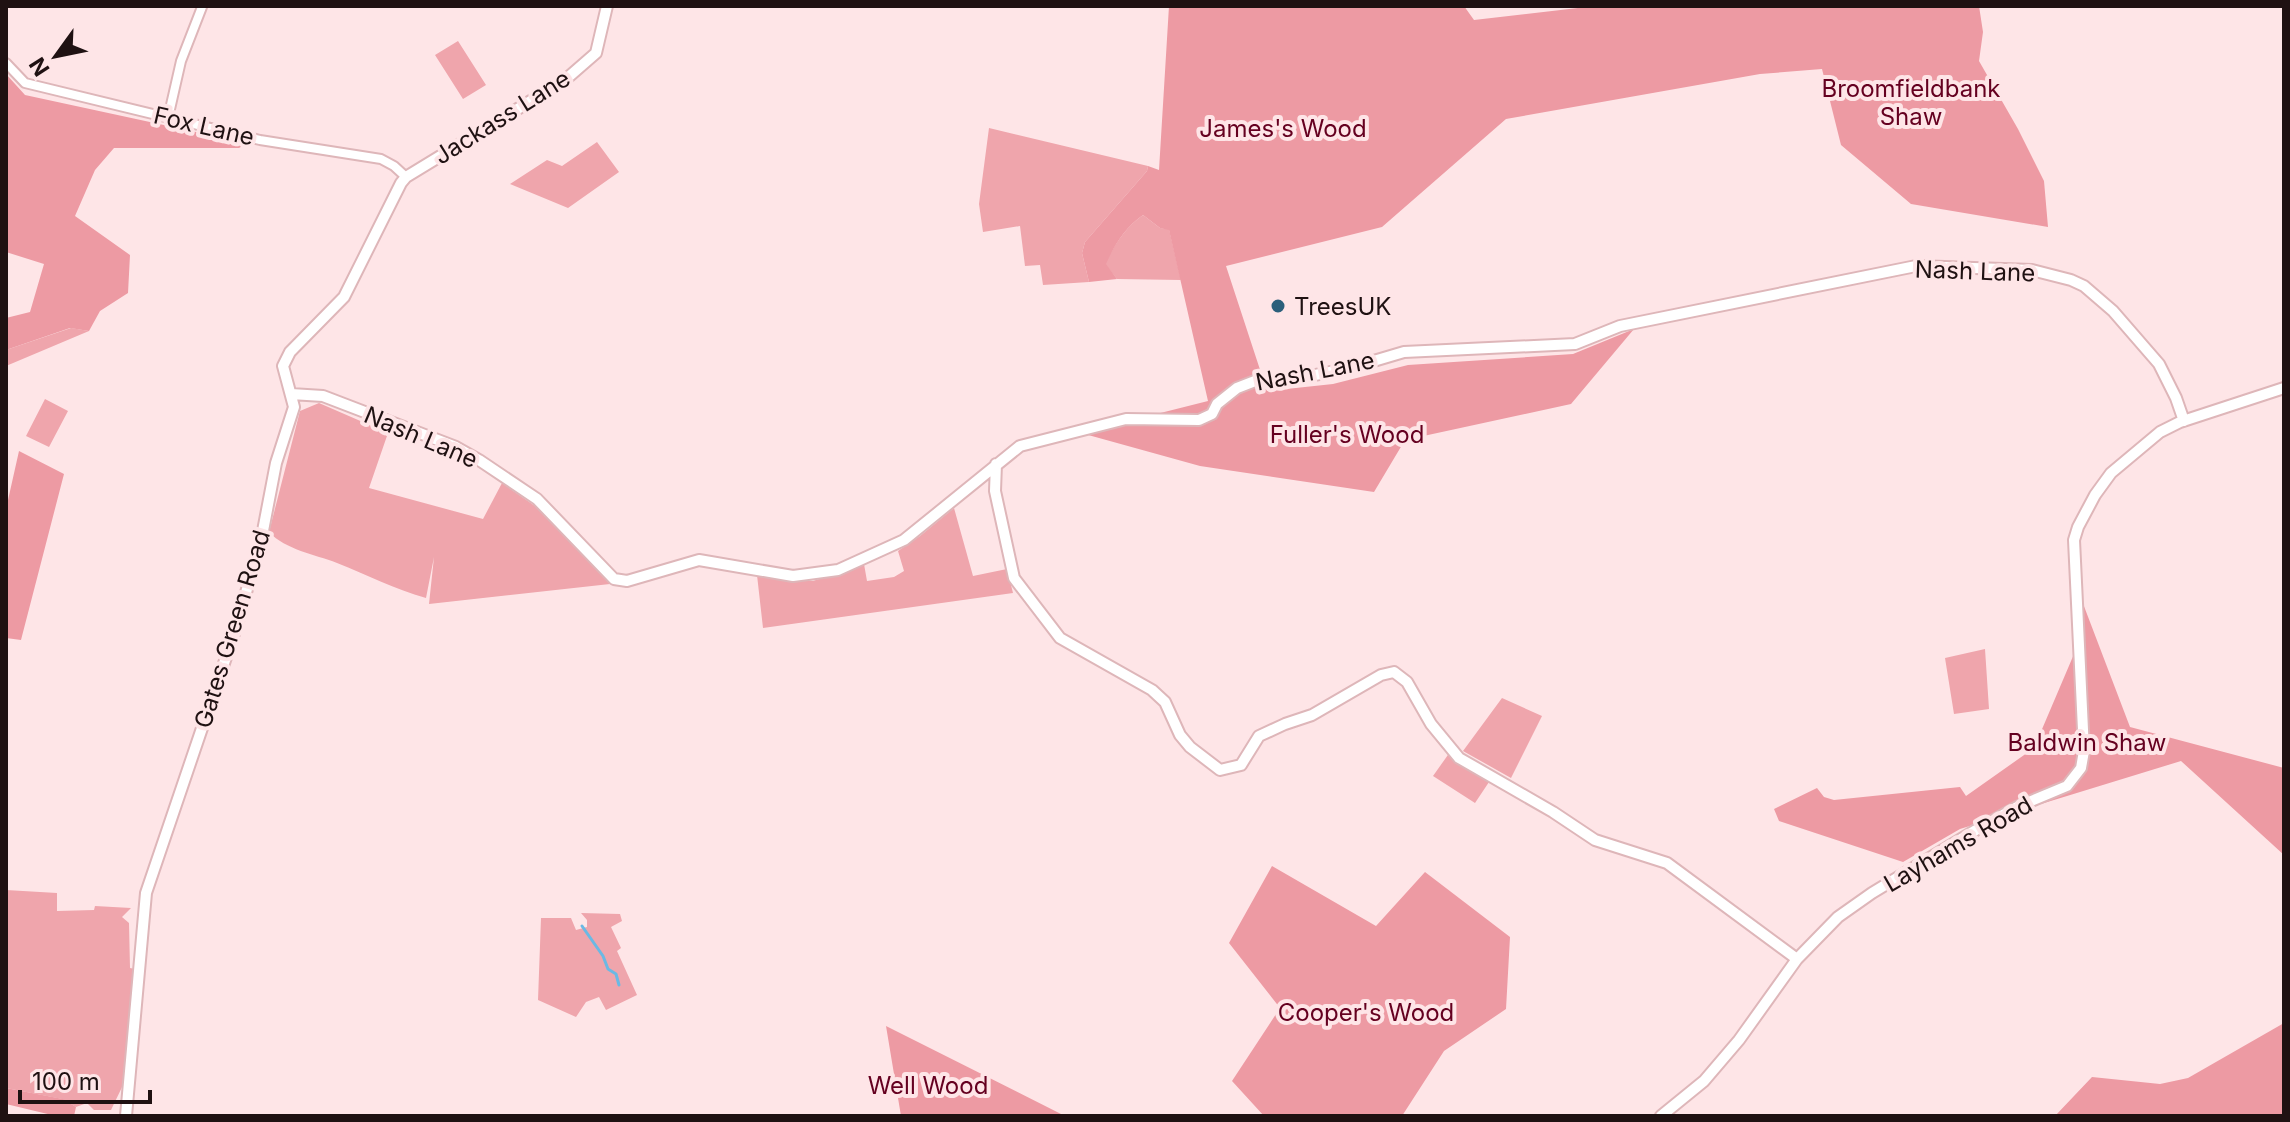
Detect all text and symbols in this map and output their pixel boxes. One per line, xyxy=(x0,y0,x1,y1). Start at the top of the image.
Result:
north arrow xyxy=(16,16,96,96)
text: N xyxy=(24,53,55,81)
street label: Jackass Lane xyxy=(429,64,575,170)
park label: Broomfieldbank Shaw xyxy=(1821,74,2001,131)
street label: Fox Lane xyxy=(151,100,257,152)
park label: James's Wood xyxy=(1199,114,1367,143)
street label: Nash Lane xyxy=(1914,254,2036,288)
place label: TreesUK xyxy=(1294,292,1391,321)
marker: TreesUK xyxy=(1269,297,1287,315)
street label: Nash Lane xyxy=(1253,345,1377,397)
street label: Nash Lane xyxy=(360,400,482,474)
park label: Fuller's Wood xyxy=(1270,420,1424,449)
street label: Gates Green Road xyxy=(188,526,276,732)
park label: Baldwin Shaw xyxy=(2008,728,2166,757)
street label: Layhams Road xyxy=(1879,790,2037,898)
park label: Cooper's Wood xyxy=(1278,998,1454,1027)
scale bar xyxy=(20,1054,150,1104)
text: 100 m xyxy=(32,1067,100,1096)
park label: Well Wood xyxy=(868,1071,988,1100)

